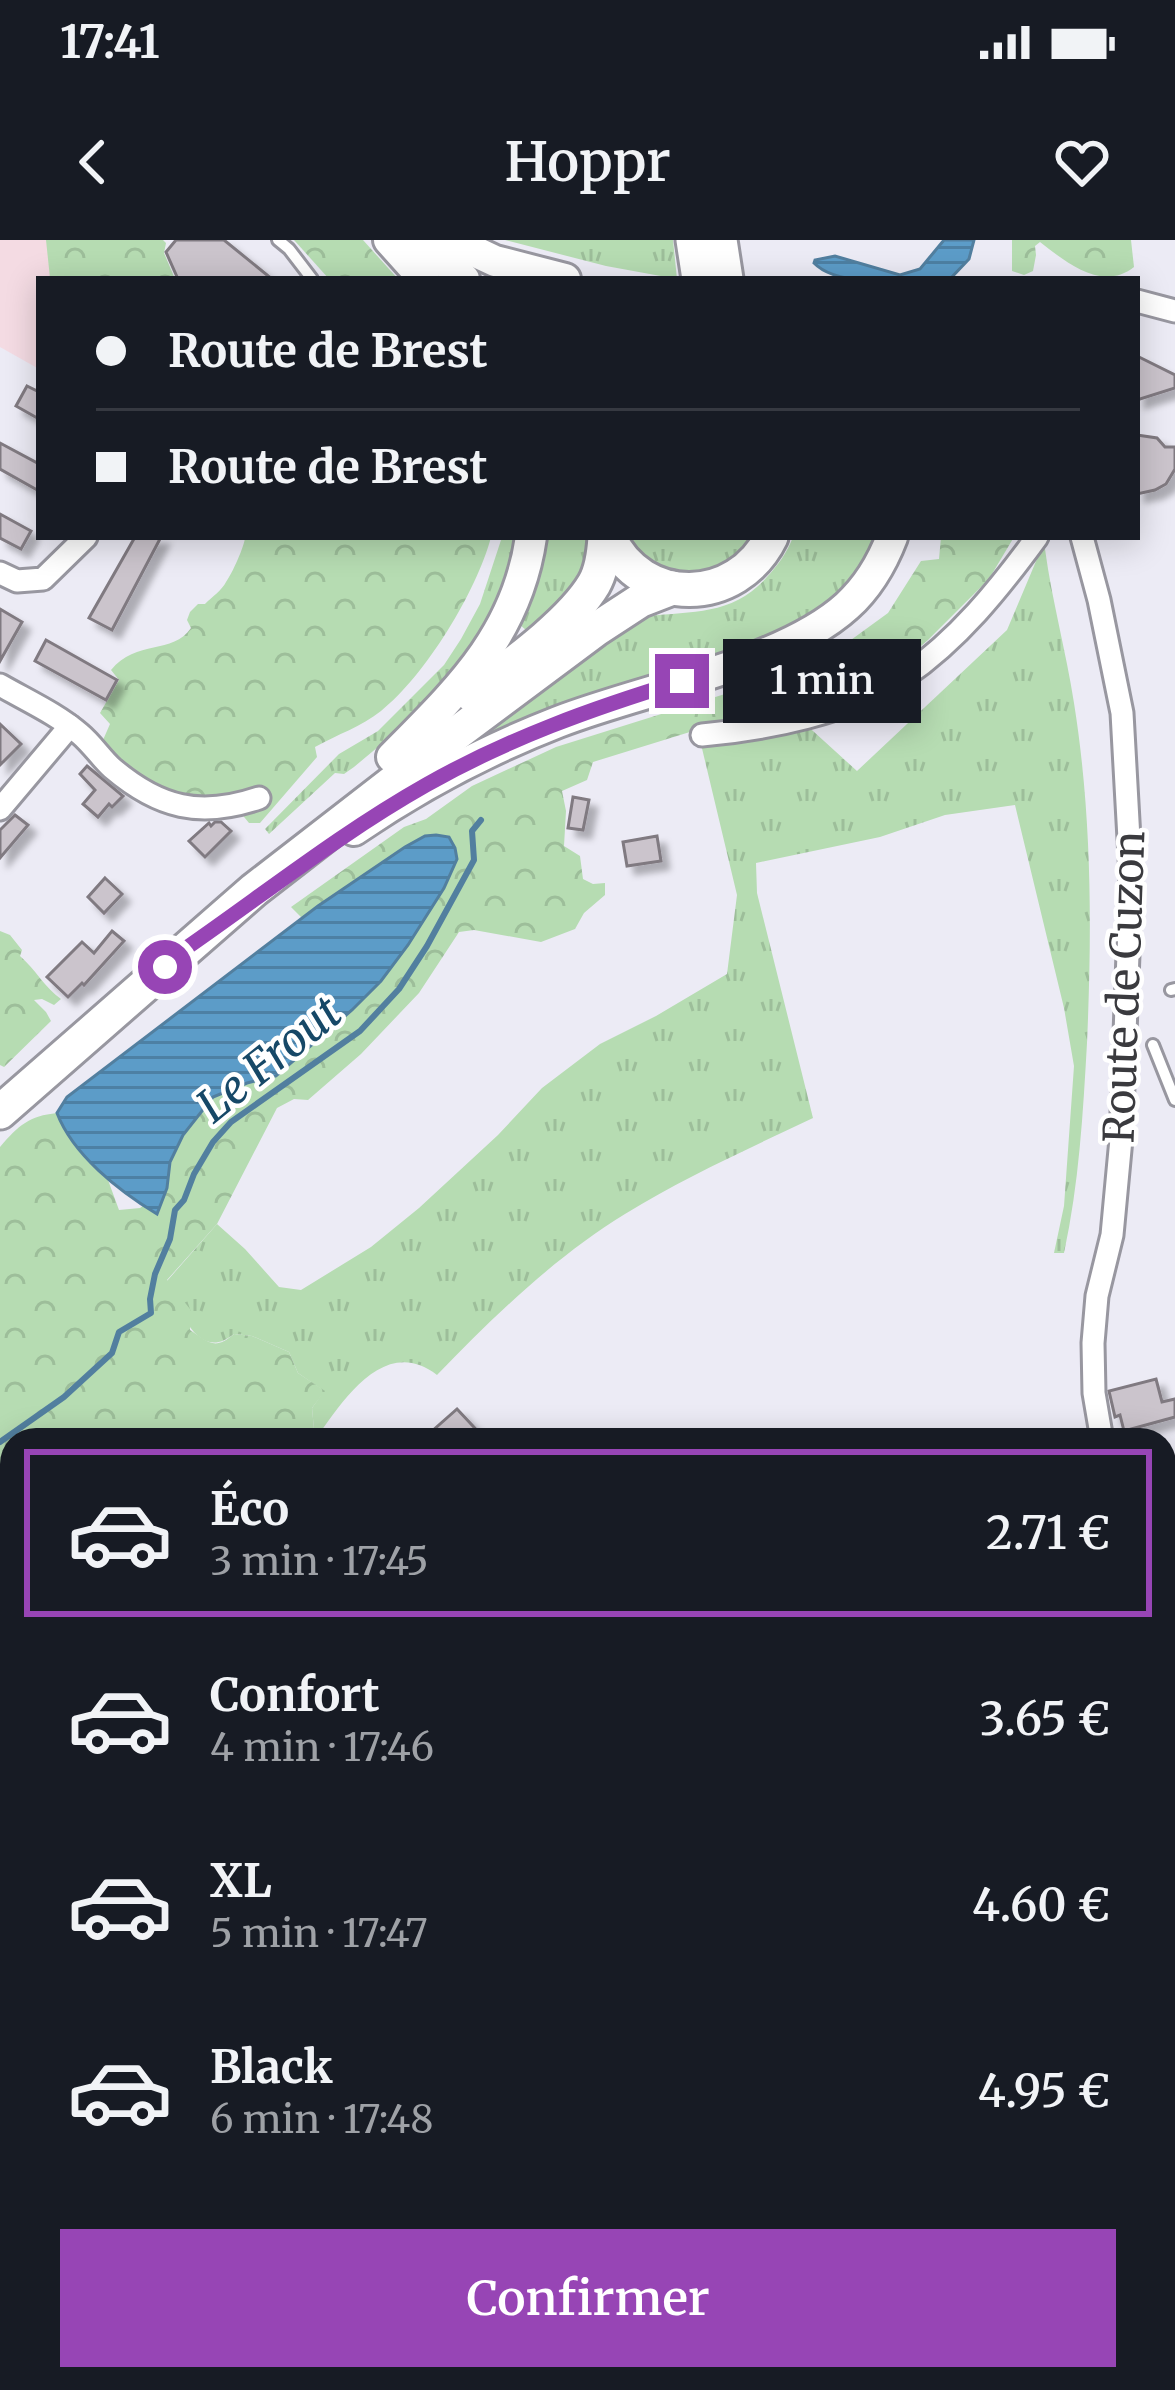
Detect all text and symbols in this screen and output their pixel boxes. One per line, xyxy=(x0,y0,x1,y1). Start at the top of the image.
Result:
text: 17:41 xyxy=(60,14,160,70)
text: Hoppr xyxy=(504,128,671,196)
icon: back xyxy=(60,129,126,195)
icon: heart xyxy=(1049,129,1115,195)
text: Route de Brest xyxy=(168,323,488,379)
text: Route de Brest xyxy=(168,439,488,495)
callout: 1 min xyxy=(724,639,922,723)
route end xyxy=(655,654,709,708)
text: 1 min xyxy=(770,656,874,705)
street label: Route de Cuzon xyxy=(1093,830,1155,1144)
route start xyxy=(138,940,192,994)
water label: Le Frout xyxy=(186,984,352,1134)
icon: car xyxy=(66,1479,174,1587)
text: Éco xyxy=(210,1481,289,1537)
text: 2.71 € xyxy=(986,1505,1110,1561)
text: 3 min · 17:45 xyxy=(210,1537,428,1586)
icon: car xyxy=(66,1665,174,1773)
text: Confort xyxy=(210,1667,380,1723)
text: 3.65 € xyxy=(980,1691,1110,1747)
text: 4 min · 17:46 xyxy=(210,1723,434,1772)
icon: car xyxy=(66,1851,174,1959)
text: XL xyxy=(210,1853,272,1909)
text: 4.60 € xyxy=(972,1877,1110,1933)
text: 5 min · 17:47 xyxy=(210,1909,428,1958)
icon: car xyxy=(66,2037,174,2145)
text: Black xyxy=(210,2039,333,2095)
text: 4.95 € xyxy=(978,2063,1110,2119)
text: 6 min · 17:48 xyxy=(210,2095,433,2144)
button: Confirmer xyxy=(60,2229,1116,2367)

